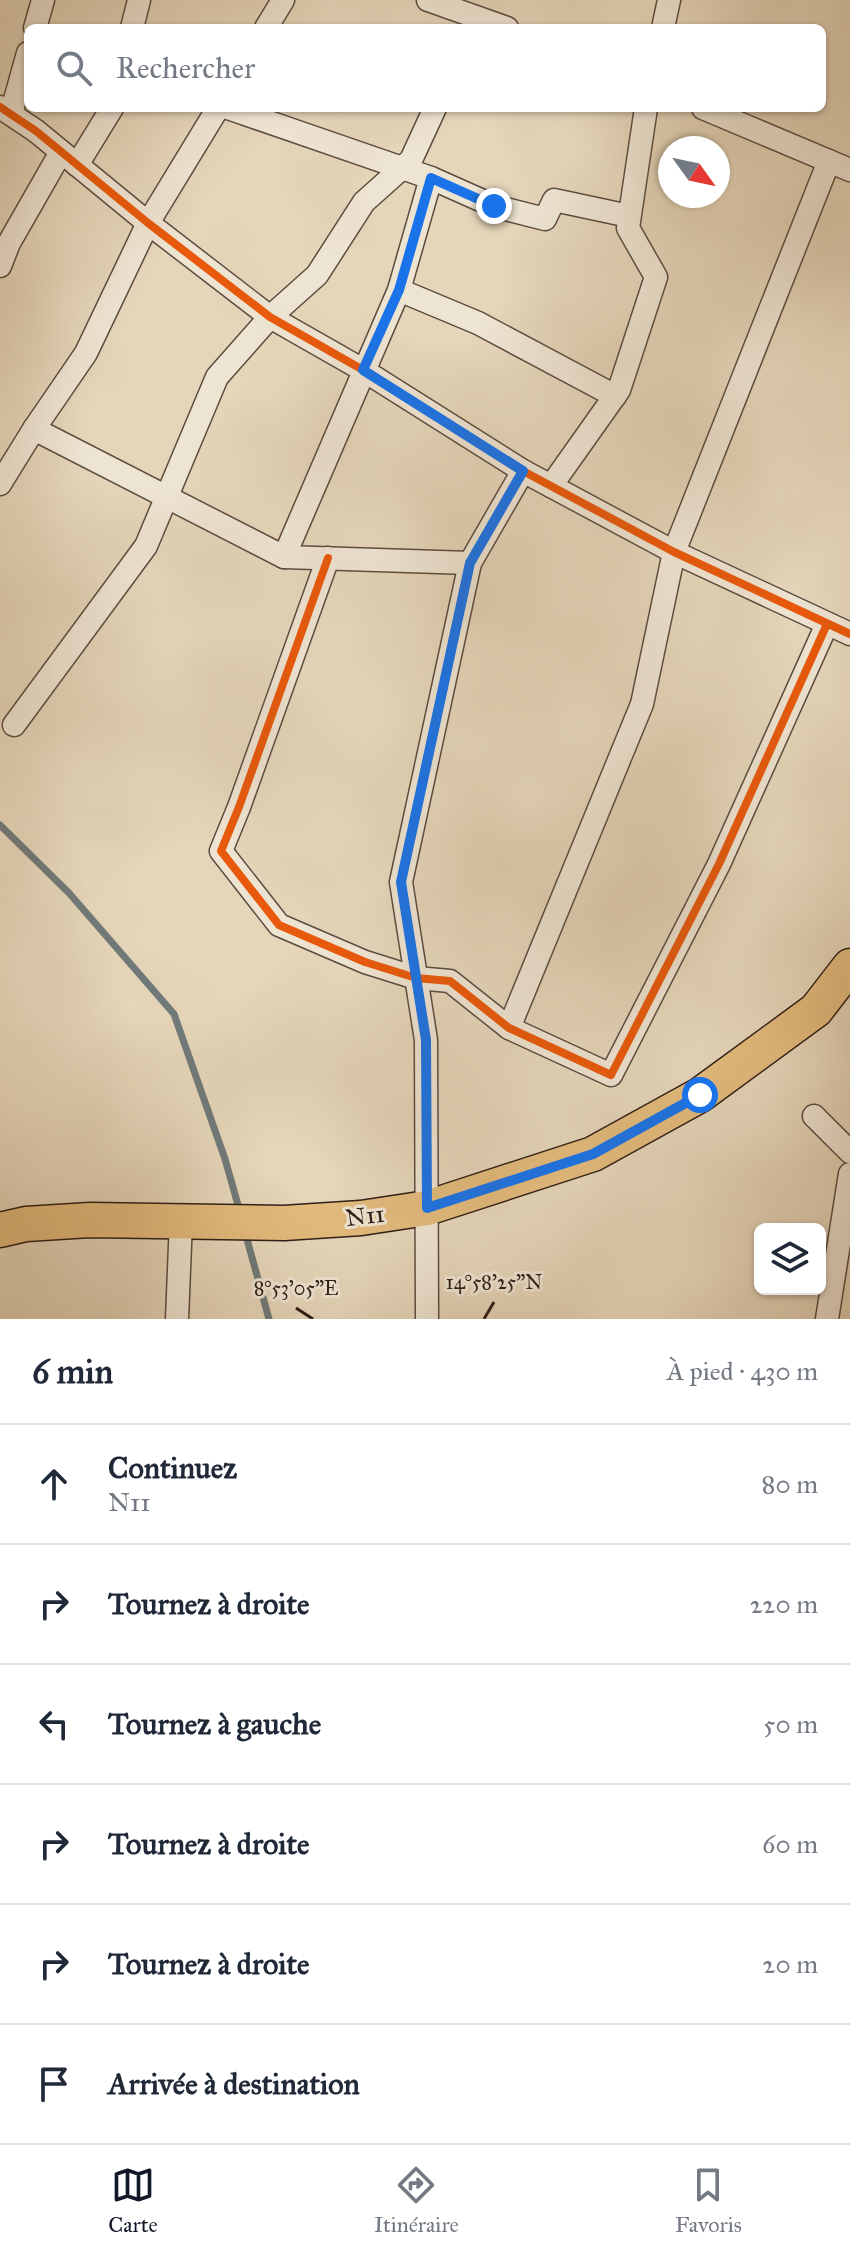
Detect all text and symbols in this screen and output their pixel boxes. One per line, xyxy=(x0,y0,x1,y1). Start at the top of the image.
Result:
search box xyxy=(24,24,826,112)
icon: search xyxy=(52,46,96,90)
text: Rechercher xyxy=(116,50,255,86)
north arrow xyxy=(658,136,730,208)
route end xyxy=(476,188,512,224)
route start xyxy=(682,1077,718,1113)
street label: N11 xyxy=(344,1199,386,1233)
map controls xyxy=(754,1223,826,1295)
button: layers xyxy=(754,1223,826,1295)
text: 14°58'25"N xyxy=(446,1270,542,1294)
text: 8°53'05"E xyxy=(254,1276,338,1300)
text: 6 min xyxy=(32,1351,113,1392)
text: À pied · 430 m xyxy=(667,1355,818,1387)
text: Continuez xyxy=(108,1450,237,1486)
icon: ahead xyxy=(32,1462,76,1506)
text: 80 m xyxy=(762,1468,818,1500)
text: N11 xyxy=(108,1486,151,1518)
icon: right xyxy=(32,1582,76,1626)
text: Tournez à droite xyxy=(108,1586,310,1622)
text: 220 m xyxy=(750,1588,818,1620)
icon: left xyxy=(32,1702,76,1746)
text: Tournez à gauche xyxy=(108,1706,321,1742)
text: 50 m xyxy=(763,1708,818,1740)
icon: right xyxy=(32,1822,76,1866)
text: Tournez à droite xyxy=(108,1826,310,1862)
text: 60 m xyxy=(762,1828,818,1860)
icon: right xyxy=(32,1942,76,1986)
text: Tournez à droite xyxy=(108,1946,310,1982)
text: 20 m xyxy=(763,1948,818,1980)
icon: arrive xyxy=(32,2062,76,2106)
text: Arrivée à destination xyxy=(108,2066,360,2102)
tab: Carte xyxy=(108,2163,158,2238)
tab: Itinéraire xyxy=(374,2163,459,2238)
tab: Favoris xyxy=(675,2163,742,2238)

